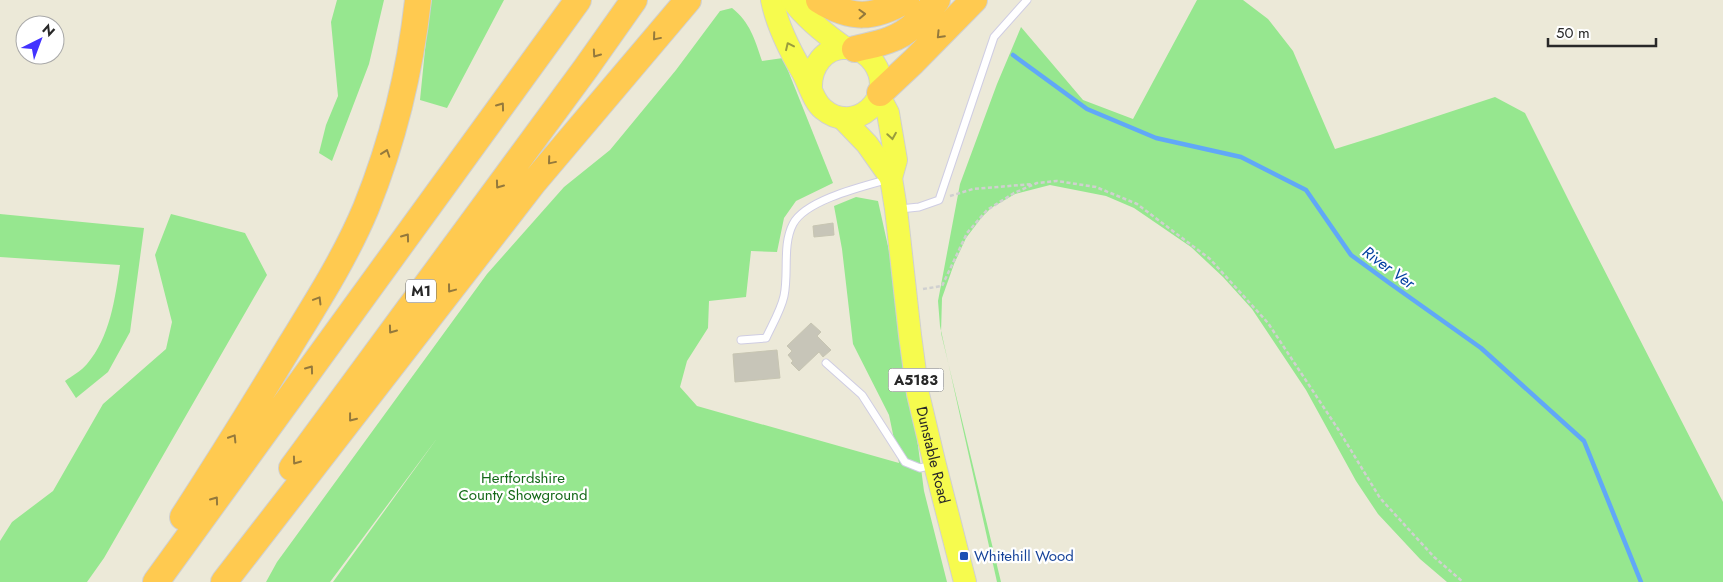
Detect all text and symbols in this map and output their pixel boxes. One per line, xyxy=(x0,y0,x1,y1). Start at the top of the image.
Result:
one-way arrow xyxy=(859,9,867,20)
north arrow xyxy=(15,15,65,65)
scale bar xyxy=(1548,15,1656,47)
text: N xyxy=(38,19,60,41)
text: 50 m xyxy=(1556,22,1590,44)
one-way arrow xyxy=(937,29,946,38)
one-way arrow xyxy=(653,32,662,41)
one-way arrow xyxy=(785,42,796,51)
one-way arrow xyxy=(593,49,602,58)
one-way arrow xyxy=(495,102,505,111)
one-way arrow xyxy=(887,132,897,141)
one-way arrow xyxy=(380,149,390,158)
one-way arrow xyxy=(549,155,557,164)
one-way arrow xyxy=(497,179,505,188)
one-way arrow xyxy=(400,233,409,243)
water label: River Ver xyxy=(1358,241,1421,295)
road number: M1 xyxy=(406,280,436,302)
one-way arrow xyxy=(448,283,456,292)
one-way arrow xyxy=(312,296,322,305)
one-way arrow xyxy=(390,324,398,333)
one-way arrow xyxy=(304,365,314,374)
road number: A5183 xyxy=(888,368,944,392)
street label: Dunstable Road xyxy=(910,404,955,506)
one-way arrow xyxy=(349,412,358,422)
one-way arrow xyxy=(226,435,236,444)
one-way arrow xyxy=(294,455,302,464)
park label: Hertfordshire County Showground xyxy=(459,467,587,506)
one-way arrow xyxy=(209,496,218,506)
place label: Whitehill Wood xyxy=(974,545,1074,567)
marker: Whitehill Wood xyxy=(958,550,970,562)

